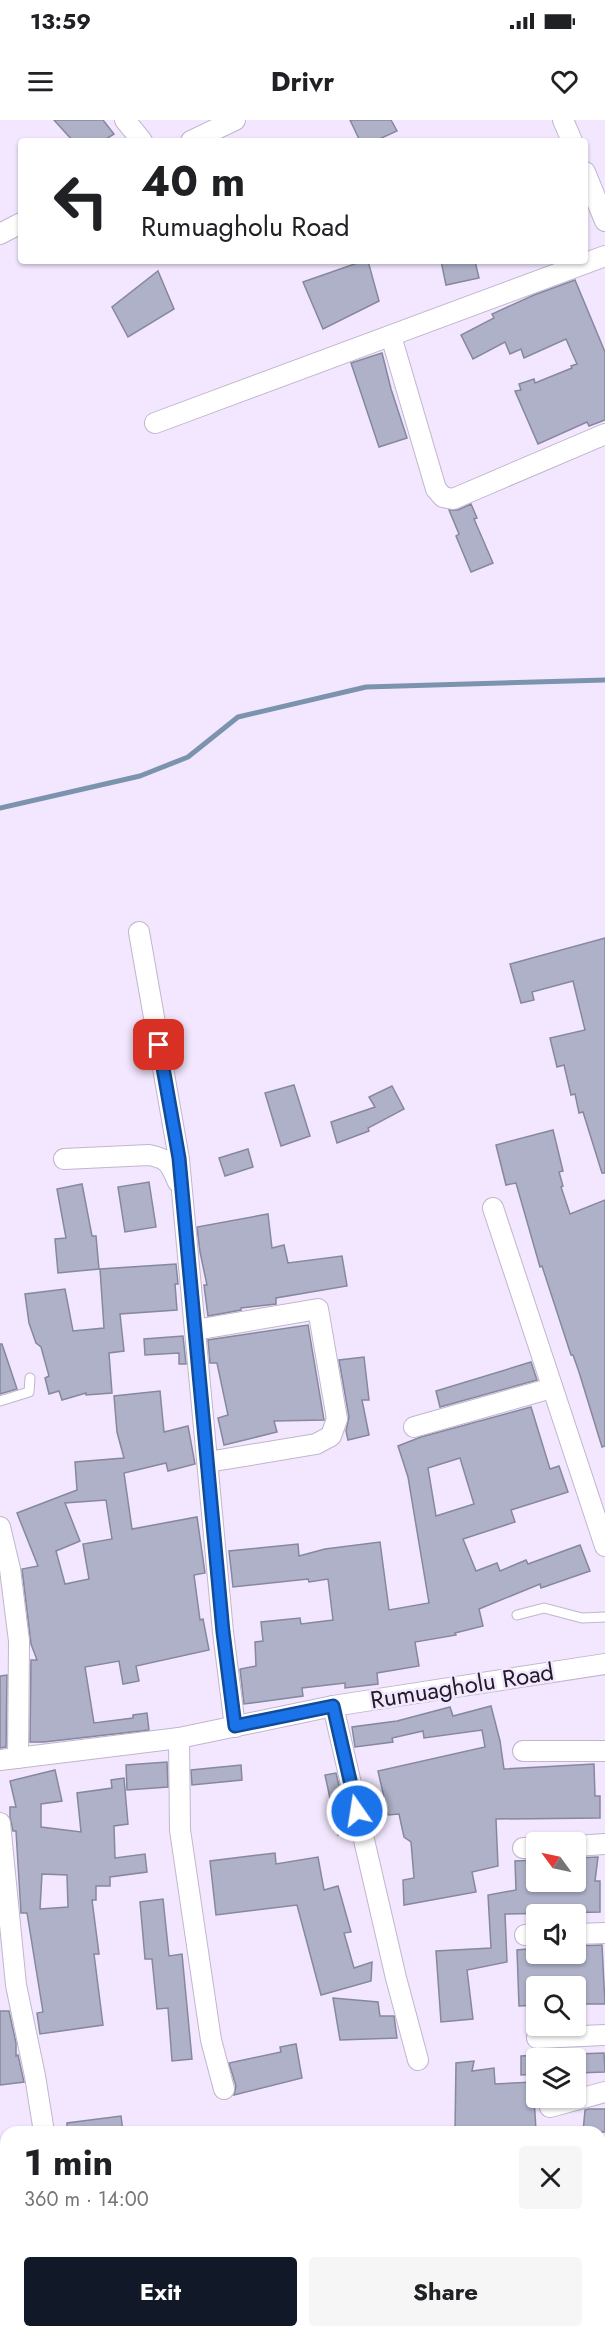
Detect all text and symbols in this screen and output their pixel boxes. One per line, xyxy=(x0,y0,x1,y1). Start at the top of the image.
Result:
text: 13:59 xyxy=(30,5,91,37)
text: Drivr xyxy=(271,62,334,101)
icon: menu xyxy=(24,65,57,98)
icon: heart xyxy=(548,65,581,98)
text: 40 m xyxy=(141,151,245,212)
icon: left xyxy=(42,162,120,240)
text: Rumuagholu Road xyxy=(141,207,350,246)
pin xyxy=(133,1019,184,1070)
icon: arrive xyxy=(142,1028,175,1061)
street label: Rumuagholu Road xyxy=(368,1654,556,1717)
position arrow xyxy=(325,1779,389,1843)
north arrow xyxy=(526,1832,586,1892)
map controls xyxy=(526,1832,586,2108)
button: sound xyxy=(526,1904,586,1964)
button: search xyxy=(526,1976,586,2036)
button: layers xyxy=(526,2048,586,2108)
text: 1 min xyxy=(24,2136,113,2188)
button: close xyxy=(519,2146,582,2209)
text: 360 m · 14:00 xyxy=(24,2185,149,2214)
button: Exit xyxy=(24,2257,297,2326)
button: Share xyxy=(309,2257,582,2326)

